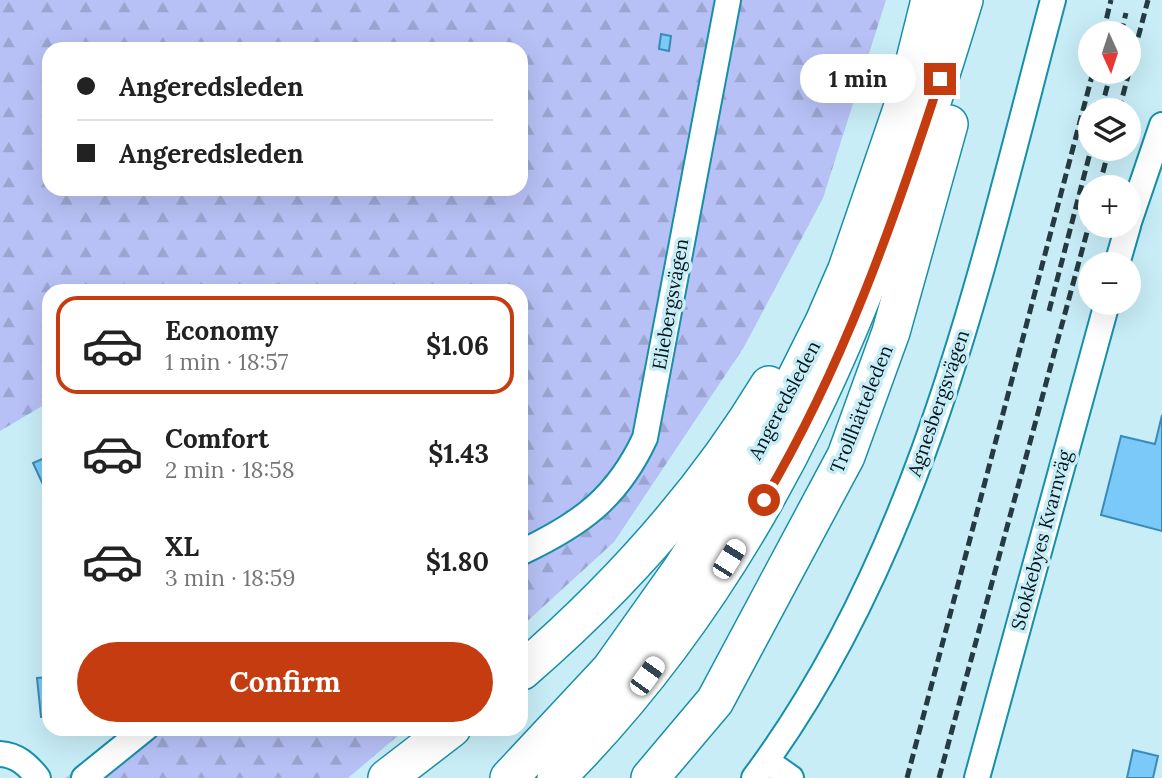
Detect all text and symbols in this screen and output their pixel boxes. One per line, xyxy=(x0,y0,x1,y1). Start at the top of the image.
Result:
north arrow xyxy=(1078,21,1141,84)
map controls xyxy=(1078,21,1141,315)
callout: 1 min xyxy=(800,55,916,104)
route end xyxy=(924,63,956,95)
text: 1 min xyxy=(829,64,887,93)
text: Angeredsleden xyxy=(119,70,304,103)
button: layers xyxy=(1078,98,1141,161)
text: Angeredsleden xyxy=(119,137,304,170)
button: + xyxy=(1078,175,1141,238)
street label: Eliebergsvägen xyxy=(647,236,693,372)
button: − xyxy=(1078,252,1141,315)
icon: car xyxy=(81,314,144,377)
text: Economy xyxy=(165,314,278,347)
street label: Agnesbergsvägen xyxy=(901,327,974,480)
text: $1.06 xyxy=(426,329,489,362)
street label: Angeredsleden xyxy=(742,336,825,464)
street label: Trollhätteleden xyxy=(824,341,898,477)
text: 1 min · 18:57 xyxy=(165,347,288,376)
icon: car xyxy=(81,422,144,485)
text: Comfort xyxy=(165,422,269,455)
text: $1.43 xyxy=(428,437,489,470)
street label: Stokkebyes Kvarnväg xyxy=(1005,447,1077,632)
text: 2 min · 18:58 xyxy=(165,455,295,484)
route start xyxy=(748,484,780,516)
icon: car xyxy=(81,530,144,593)
text: XL xyxy=(165,530,199,563)
car xyxy=(709,536,750,582)
text: $1.80 xyxy=(426,545,489,578)
text: 3 min · 18:59 xyxy=(165,563,296,592)
button: Confirm xyxy=(77,642,493,722)
car xyxy=(627,653,668,699)

